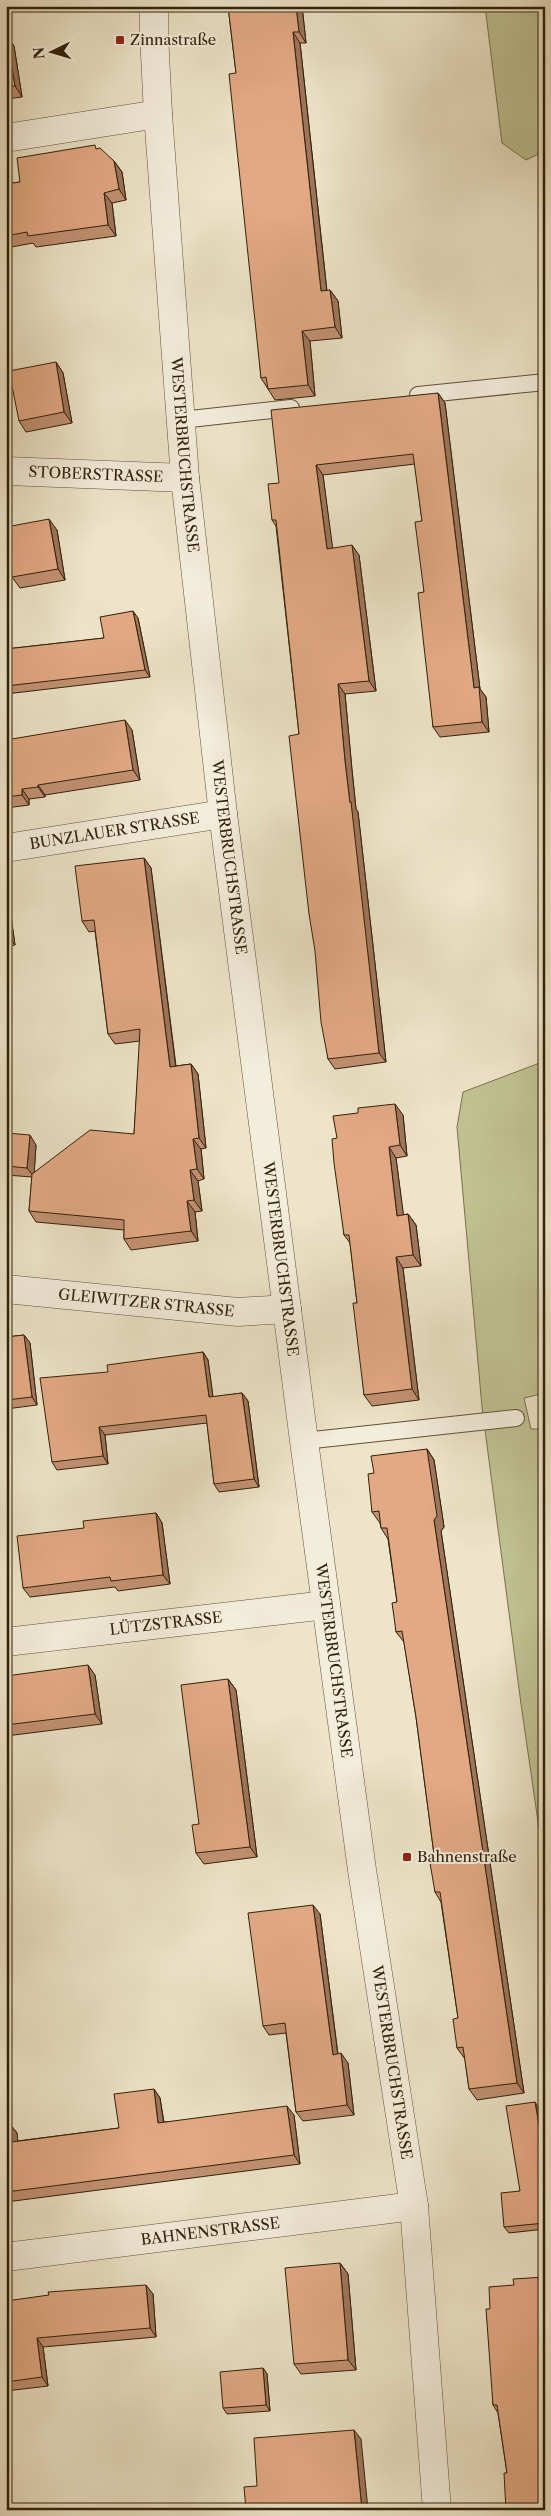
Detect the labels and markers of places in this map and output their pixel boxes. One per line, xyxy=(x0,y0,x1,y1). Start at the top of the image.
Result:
place label: Zinnastraße xyxy=(130,30,216,49)
marker: Zinnastraße xyxy=(114,34,126,46)
place label: Bahnenstraße xyxy=(417,1847,517,1866)
marker: Bahnenstraße xyxy=(401,1851,413,1863)

